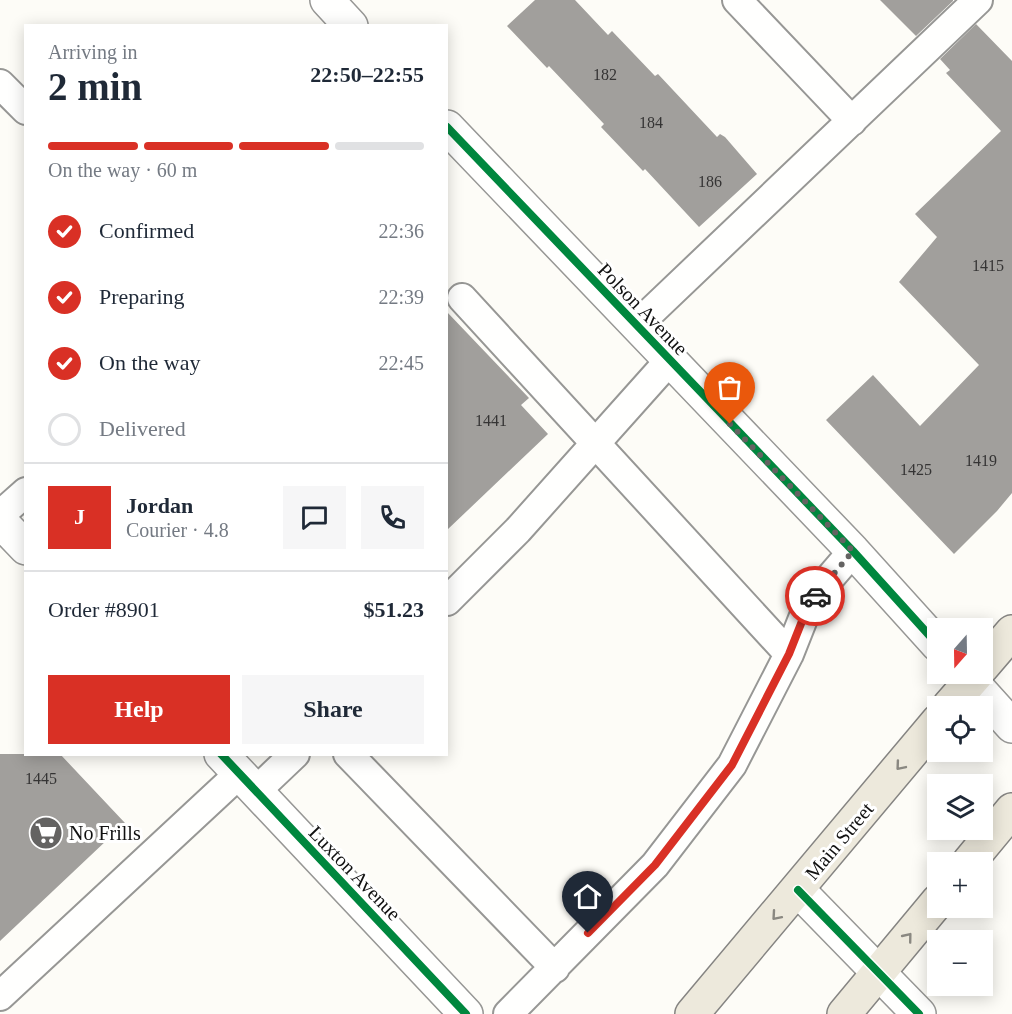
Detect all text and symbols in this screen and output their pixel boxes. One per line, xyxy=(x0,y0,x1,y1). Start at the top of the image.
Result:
text: Arriving in xyxy=(48,41,137,63)
text: 22:50–22:55 xyxy=(310,62,424,87)
text: 2 min xyxy=(48,65,142,108)
house number: 182 xyxy=(593,66,617,83)
house number: 184 xyxy=(639,114,663,131)
text: On the way · 60 m xyxy=(48,159,197,181)
house number: 186 xyxy=(698,173,722,190)
icon: check xyxy=(48,215,81,248)
text: Confirmed xyxy=(99,218,194,243)
text: 22:36 xyxy=(378,220,424,242)
house number: 1415 xyxy=(972,257,1004,274)
street label: Polson Avenue xyxy=(594,259,692,360)
icon: check xyxy=(48,281,81,314)
text: Preparing xyxy=(99,284,185,309)
text: 22:39 xyxy=(378,286,424,308)
icon: check xyxy=(48,347,81,380)
text: On the way xyxy=(99,350,200,375)
text: 22:45 xyxy=(378,352,424,374)
pin xyxy=(704,362,755,424)
icon: bag xyxy=(713,371,746,404)
house number: 1441 xyxy=(475,412,507,429)
text: Delivered xyxy=(99,416,186,441)
house number: 1419 xyxy=(965,452,997,469)
house number: 1425 xyxy=(900,461,932,478)
button: chat xyxy=(283,486,346,549)
button: phone xyxy=(361,486,424,549)
text: Jordan xyxy=(126,493,193,518)
text: J xyxy=(74,504,85,529)
text: Courier · 4.8 xyxy=(126,519,229,541)
courier xyxy=(785,566,845,626)
icon: car xyxy=(799,580,832,613)
text: Order #8901 xyxy=(48,597,160,622)
text: $51.23 xyxy=(364,597,424,622)
north arrow xyxy=(927,618,993,684)
map controls xyxy=(927,618,993,996)
button: Help xyxy=(48,675,230,744)
button: Share xyxy=(242,675,424,744)
button: locate xyxy=(927,696,993,762)
one-way arrow xyxy=(897,759,908,770)
house number: 1445 xyxy=(25,770,57,787)
button: layers xyxy=(927,774,993,840)
street label: Main Street xyxy=(800,798,878,884)
supermarket icon: No Frills xyxy=(28,815,64,851)
street label: Luxton Avenue xyxy=(305,821,406,925)
place label: No Frills xyxy=(69,822,141,844)
button: + xyxy=(927,852,993,918)
pin xyxy=(562,871,613,933)
icon: home xyxy=(571,880,604,913)
one-way arrow xyxy=(772,909,783,920)
button: − xyxy=(927,930,993,996)
one-way arrow xyxy=(901,933,912,944)

